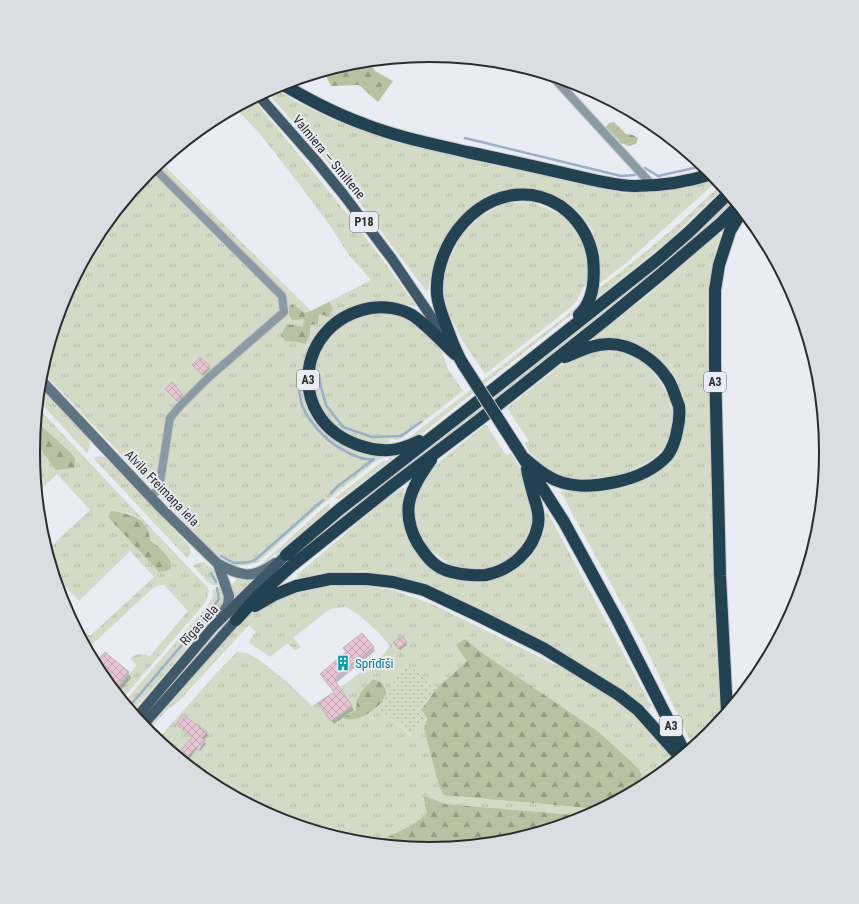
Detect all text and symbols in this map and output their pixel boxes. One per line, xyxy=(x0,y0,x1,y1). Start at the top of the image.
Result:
street label: Valmiera — Smiltene xyxy=(290,112,368,202)
road number: P18 xyxy=(350,212,378,232)
road number: A3 xyxy=(297,370,319,390)
road number: A3 xyxy=(704,372,726,392)
street label: Alvila Freimaņa iela xyxy=(121,447,202,530)
street label: Rīgas iela xyxy=(177,601,221,649)
building icon: Sprīdīši xyxy=(334,654,352,672)
place label: Sprīdīši xyxy=(355,656,394,671)
road number: A3 xyxy=(660,716,682,736)

